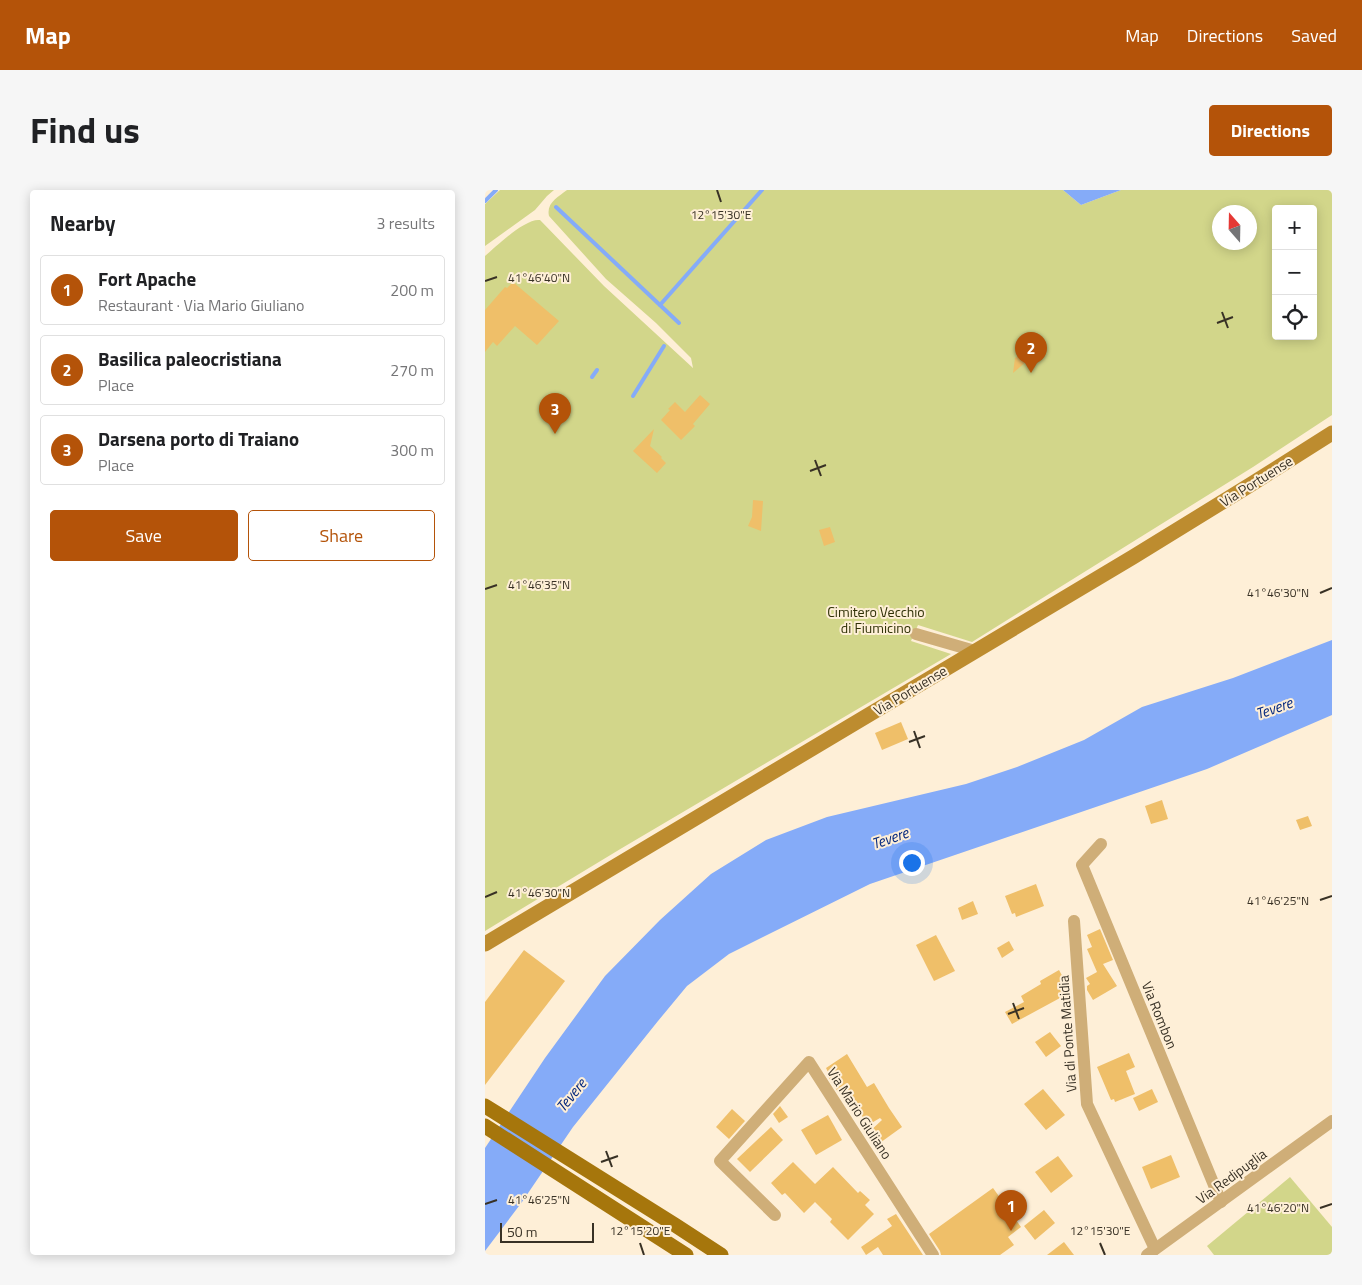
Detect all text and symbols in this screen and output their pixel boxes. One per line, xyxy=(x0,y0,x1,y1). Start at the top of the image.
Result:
text: Map xyxy=(25,17,71,53)
text: Map xyxy=(1125,22,1159,49)
text: Directions xyxy=(1187,22,1263,49)
text: Saved xyxy=(1291,22,1337,49)
text: Find us xyxy=(30,103,140,157)
button: Directions xyxy=(1209,105,1332,156)
text: 12°15'30"E xyxy=(691,205,752,224)
north arrow xyxy=(1212,205,1257,250)
map controls xyxy=(1272,205,1317,340)
button: + xyxy=(1272,205,1317,250)
text: Nearby xyxy=(50,207,115,239)
text: 3 results xyxy=(376,211,435,235)
button: − xyxy=(1272,250,1317,295)
text: Fort Apache xyxy=(98,264,196,293)
text: 41°46'40"N xyxy=(508,268,570,287)
text: 1 xyxy=(63,278,71,302)
text: 200 m xyxy=(390,278,434,302)
text: Restaurant · Via Mario Giuliano xyxy=(98,293,305,317)
button: locate xyxy=(1272,295,1317,340)
pin: 2 xyxy=(1015,332,1047,373)
text: Basilica paleocristiana xyxy=(98,344,282,373)
text: 2 xyxy=(63,358,71,382)
text: 270 m xyxy=(390,358,434,382)
text: Place xyxy=(98,373,134,397)
pin: 3 xyxy=(539,393,571,434)
text: Darsena porto di Traiano xyxy=(98,424,299,453)
text: 3 xyxy=(63,438,71,462)
text: 300 m xyxy=(390,438,434,462)
street label: Via Portuense xyxy=(1216,450,1296,512)
text: Place xyxy=(98,453,134,477)
button: Save xyxy=(50,510,238,561)
button: Share xyxy=(248,510,435,561)
text: 41°46'35"N xyxy=(508,575,570,594)
text: 41°46'30"N xyxy=(1247,583,1309,602)
park label: Cimitero Vecchio di Fiumicino xyxy=(827,601,925,638)
street label: Via Portuense xyxy=(869,660,951,720)
water label: Tevere xyxy=(1252,691,1297,725)
water label: Tevere xyxy=(868,821,913,855)
your location xyxy=(899,850,925,876)
text: 41°46'30"N xyxy=(508,883,570,902)
text: 41°46'25"N xyxy=(1247,891,1309,910)
street label: Via di Ponte Matidia xyxy=(1052,975,1082,1093)
street label: Via Rombon xyxy=(1137,978,1183,1052)
street label: Via Mario Giuliano xyxy=(822,1063,898,1163)
water label: Tevere xyxy=(550,1072,592,1117)
street label: Via Redipuglia xyxy=(1191,1143,1271,1209)
text: 41°46'25"N xyxy=(508,1190,570,1209)
pin: 1 xyxy=(995,1190,1027,1231)
text: 41°46'20"N xyxy=(1247,1198,1309,1217)
scale bar xyxy=(500,1220,594,1243)
text: 50 m xyxy=(507,1221,537,1242)
text: 12°15'20"E xyxy=(610,1221,671,1240)
text: 12°15'30"E xyxy=(1070,1221,1131,1240)

